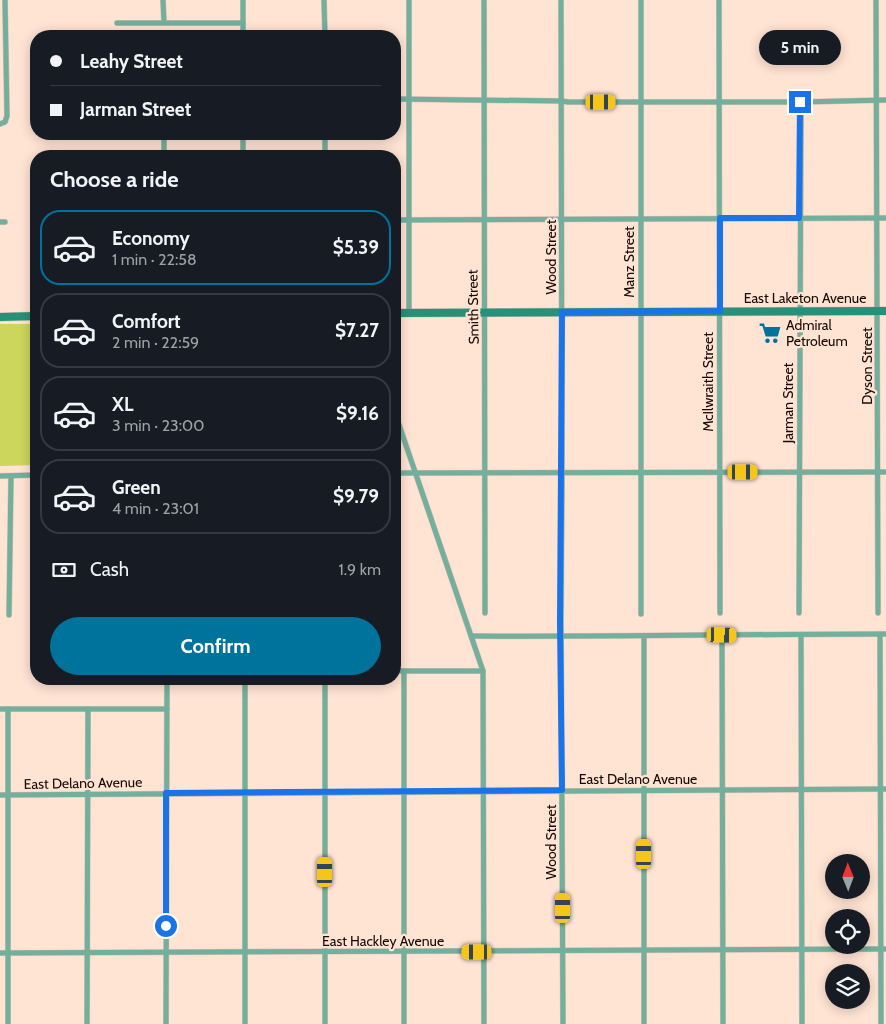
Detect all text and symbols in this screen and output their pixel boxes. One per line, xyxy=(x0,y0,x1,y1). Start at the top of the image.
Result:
callout: 5 min xyxy=(759,29,841,64)
text: 5 min xyxy=(781,38,819,57)
text: Leahy Street xyxy=(80,50,183,73)
route end xyxy=(789,91,811,113)
car xyxy=(586,95,616,110)
text: Jarman Street xyxy=(80,98,191,121)
text: Choose a ride xyxy=(50,166,179,193)
street label: Wood Street xyxy=(542,219,560,295)
icon: car xyxy=(52,225,97,270)
street label: Manz Street xyxy=(620,226,638,298)
text: Economy xyxy=(112,227,190,250)
text: $5.39 xyxy=(333,236,379,259)
text: 1 min · 22:58 xyxy=(112,250,197,269)
street label: Smith Street xyxy=(463,269,483,345)
street label: East Laketon Avenue xyxy=(744,289,866,307)
icon: car xyxy=(52,308,97,353)
text: Comfort xyxy=(112,310,181,333)
place label: Admiral Petroleum xyxy=(786,316,848,350)
text: $7.27 xyxy=(335,319,379,342)
supermarket icon: Admiral Petroleum xyxy=(757,320,783,346)
street label: Dyson Street xyxy=(858,327,876,405)
street label: McIlwraith Street xyxy=(699,332,717,432)
text: 2 min · 22:59 xyxy=(112,333,199,352)
street label: Jarman Street xyxy=(779,362,797,444)
icon: car xyxy=(52,391,97,436)
text: XL xyxy=(112,393,133,416)
text: $9.16 xyxy=(336,402,379,425)
text: 3 min · 23:00 xyxy=(112,416,204,435)
car xyxy=(728,465,758,480)
icon: car xyxy=(52,474,97,519)
text: Green xyxy=(112,476,161,499)
text: $9.79 xyxy=(333,485,379,508)
text: 4 min · 23:01 xyxy=(112,499,199,518)
icon: cash xyxy=(50,556,78,584)
text: Cash xyxy=(90,558,129,581)
text: 1.9 km xyxy=(339,560,381,579)
button: Confirm xyxy=(50,617,381,675)
car xyxy=(706,627,737,643)
street label: East Delano Avenue xyxy=(579,770,697,788)
street label: East Delano Avenue xyxy=(24,773,142,793)
street label: Wood Street xyxy=(542,804,560,880)
car xyxy=(636,839,651,869)
north arrow xyxy=(825,854,870,899)
map controls xyxy=(825,854,870,1009)
car xyxy=(317,857,332,887)
car xyxy=(555,893,570,923)
button: locate xyxy=(825,909,870,954)
route start xyxy=(155,915,177,937)
street label: East Hackley Avenue xyxy=(322,932,444,950)
car xyxy=(462,945,492,960)
button: layers xyxy=(825,964,870,1009)

